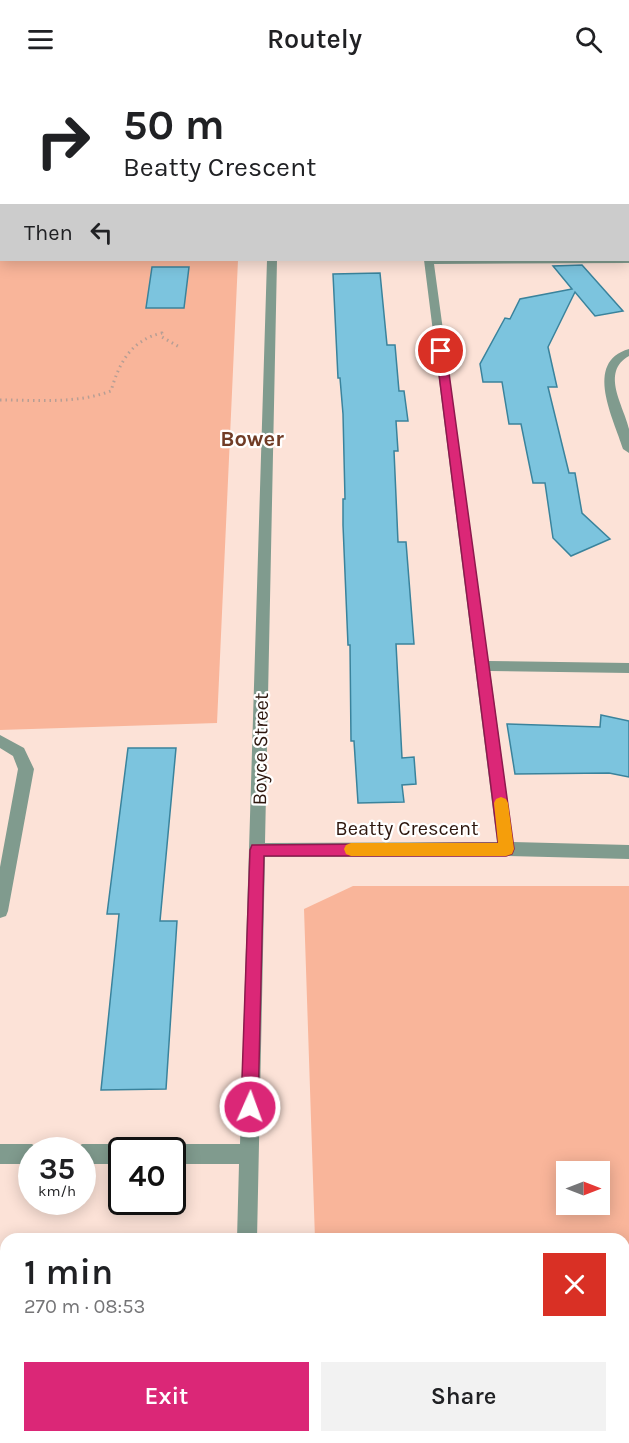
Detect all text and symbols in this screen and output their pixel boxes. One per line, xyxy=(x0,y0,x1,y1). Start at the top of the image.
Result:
icon: menu xyxy=(24,23,57,56)
text: Routely xyxy=(267,23,362,55)
icon: search xyxy=(572,23,605,56)
text: 50 m xyxy=(123,100,225,150)
icon: right xyxy=(24,102,102,180)
text: Beatty Crescent xyxy=(123,151,316,183)
icon: left xyxy=(85,216,118,249)
text: Then xyxy=(24,220,73,246)
pin xyxy=(415,325,466,376)
icon: arrive xyxy=(424,334,457,367)
district label: Bower xyxy=(220,426,284,452)
street label: Boyce Street xyxy=(248,692,273,806)
street label: Beatty Crescent xyxy=(335,817,479,840)
position arrow xyxy=(218,1075,282,1139)
speed limit sign: 40 xyxy=(108,1137,186,1215)
text: 35 xyxy=(39,1151,75,1187)
north arrow xyxy=(556,1161,610,1215)
map controls xyxy=(556,1161,610,1215)
text: km/h xyxy=(38,1182,76,1200)
text: 1 min xyxy=(24,1251,113,1293)
button: close xyxy=(543,1253,606,1316)
text: 270 m · 08:53 xyxy=(24,1295,145,1318)
button: Exit xyxy=(24,1362,309,1431)
button: Share xyxy=(321,1362,606,1431)

